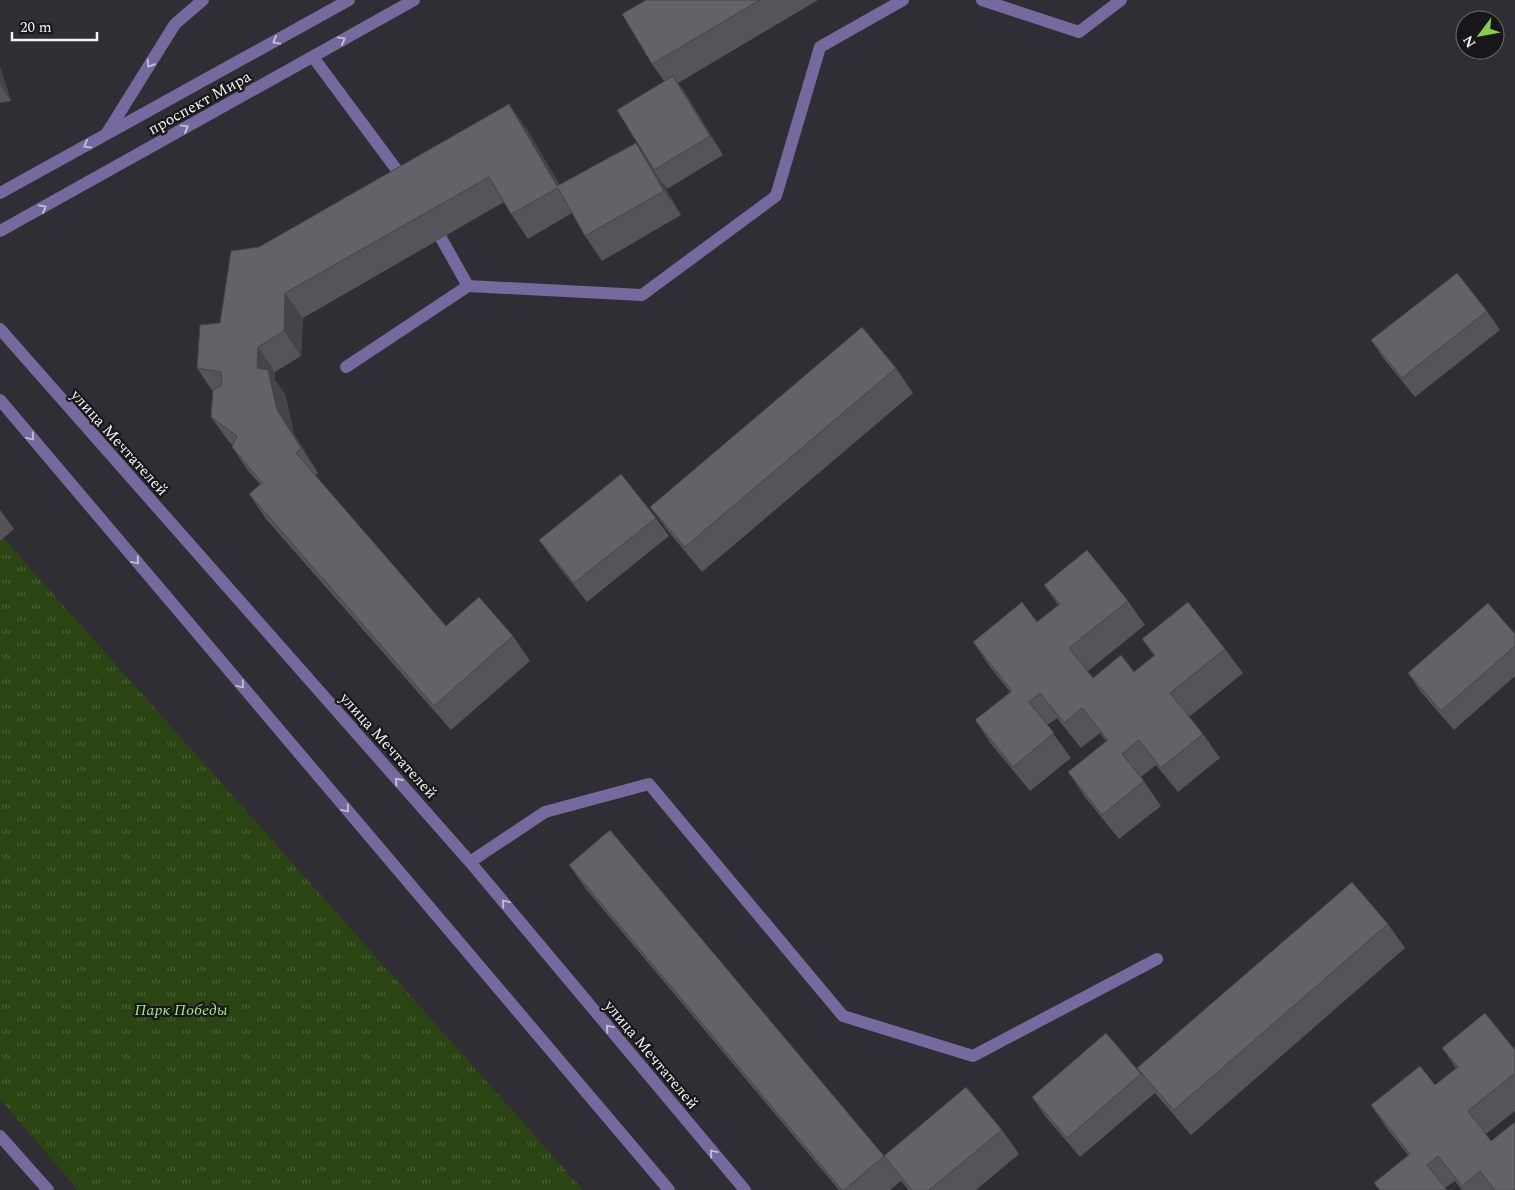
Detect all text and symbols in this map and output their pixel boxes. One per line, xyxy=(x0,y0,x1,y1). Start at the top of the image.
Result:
scale bar xyxy=(12,10,98,42)
north arrow xyxy=(1455,10,1505,60)
text: 20 m xyxy=(20,16,52,39)
text: N xyxy=(1457,31,1481,52)
one-way arrow xyxy=(272,35,281,45)
one-way arrow xyxy=(337,37,346,47)
one-way arrow xyxy=(147,58,156,68)
street label: проспект Мира xyxy=(144,65,256,141)
one-way arrow xyxy=(180,125,189,135)
one-way arrow xyxy=(84,138,93,148)
one-way arrow xyxy=(38,204,47,214)
street label: улица Мечтателей xyxy=(64,383,174,501)
one-way arrow xyxy=(26,431,34,440)
one-way arrow xyxy=(131,555,139,564)
one-way arrow xyxy=(236,679,244,688)
street label: улица Мечтателей xyxy=(333,686,443,804)
one-way arrow xyxy=(395,777,404,786)
one-way arrow xyxy=(341,803,349,812)
one-way arrow xyxy=(501,900,510,909)
street label: улица Мечтателей xyxy=(598,994,704,1115)
park label: Парк Победы xyxy=(134,998,228,1022)
one-way arrow xyxy=(607,1025,615,1034)
one-way arrow xyxy=(710,1149,719,1158)

